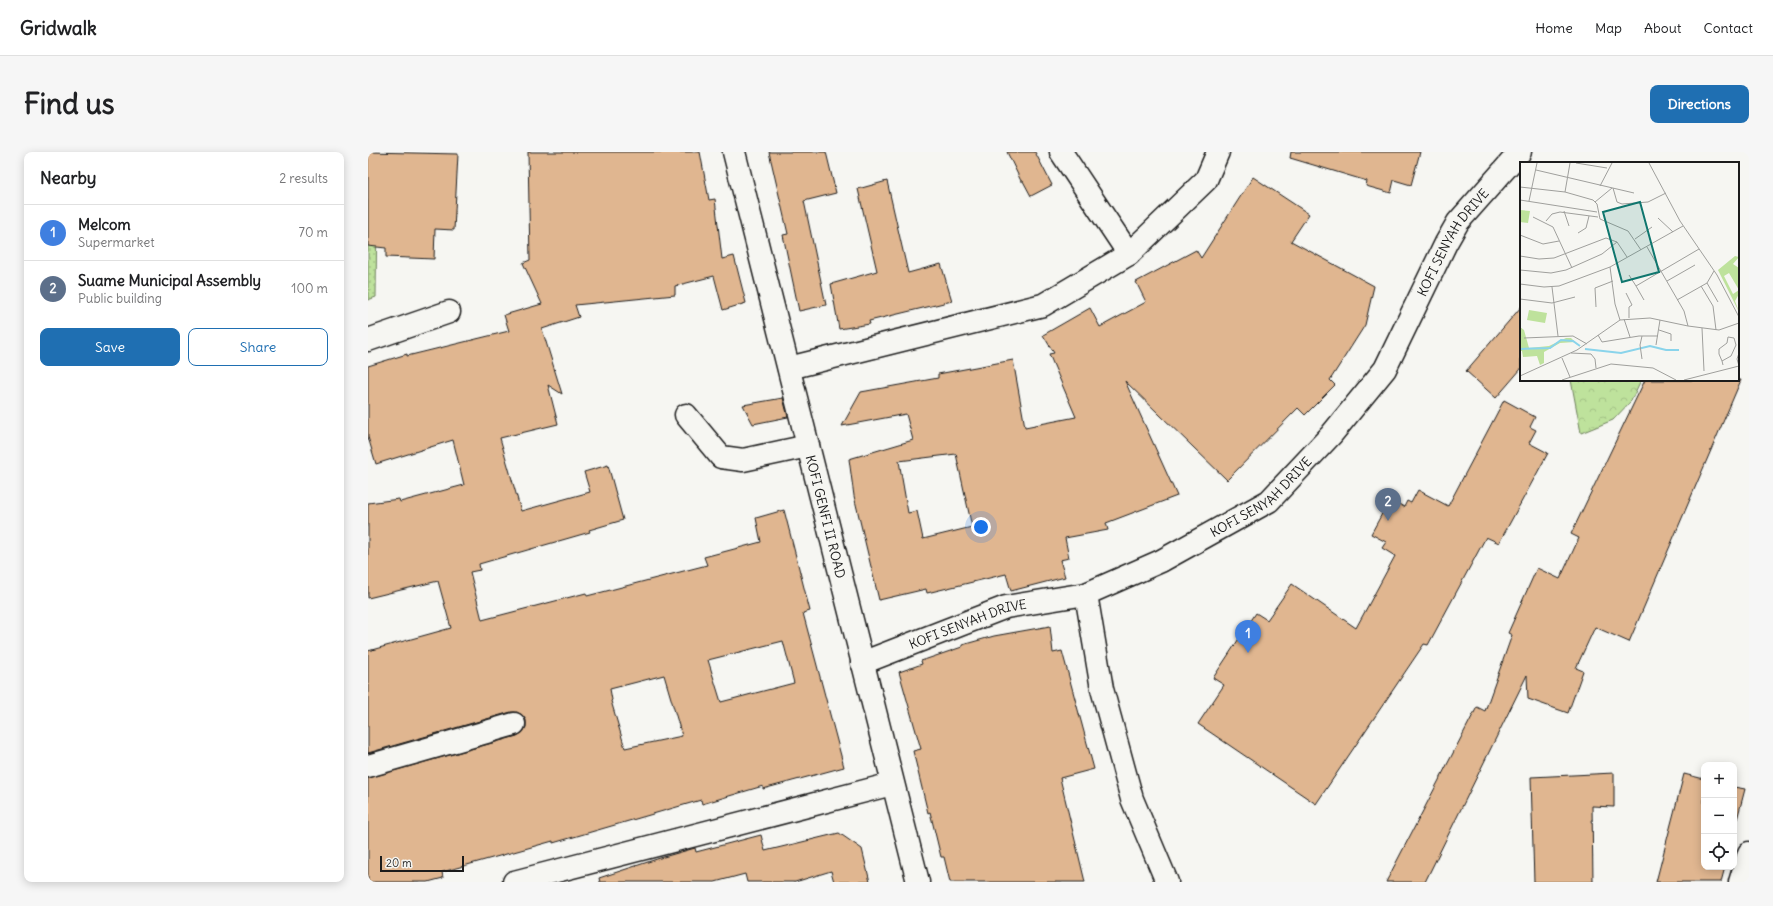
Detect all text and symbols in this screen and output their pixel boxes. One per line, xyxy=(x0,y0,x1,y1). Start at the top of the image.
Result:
text: Gridwalk xyxy=(20,16,97,40)
text: Home xyxy=(1535,19,1573,37)
text: Map xyxy=(1595,19,1622,37)
text: About xyxy=(1644,19,1682,37)
text: Contact xyxy=(1704,19,1753,37)
button: Directions xyxy=(1650,85,1749,123)
text: Find us xyxy=(24,86,115,122)
inset map xyxy=(1520,162,1739,381)
text: Nearby xyxy=(40,167,96,189)
text: 2 results xyxy=(279,170,328,187)
street label: KOFI SENYAH DRIVE xyxy=(1414,185,1493,299)
text: Melcom xyxy=(78,215,131,234)
text: 1 xyxy=(50,224,56,241)
text: 70 m xyxy=(299,224,328,241)
text: Supermarket xyxy=(78,234,155,251)
text: Suame Municipal Assembly xyxy=(78,271,261,290)
text: 2 xyxy=(49,280,57,297)
text: 100 m xyxy=(291,280,328,297)
text: Public building xyxy=(78,290,162,307)
button: Save xyxy=(40,328,180,366)
button: Share xyxy=(188,328,328,366)
street label: KOFI GENFI II ROAD xyxy=(802,453,849,580)
street label: KOFI SENYAH DRIVE xyxy=(1207,453,1316,541)
pin: 2 xyxy=(1375,488,1401,521)
your location xyxy=(971,517,991,537)
street label: KOFI SENYAH DRIVE xyxy=(907,596,1028,653)
pin: 1 xyxy=(1235,620,1261,653)
map controls xyxy=(1701,762,1737,870)
button: + xyxy=(1701,762,1737,798)
button: − xyxy=(1701,798,1737,834)
button: locate xyxy=(1701,834,1737,870)
scale bar xyxy=(380,854,464,873)
text: 20 m xyxy=(386,856,412,870)

